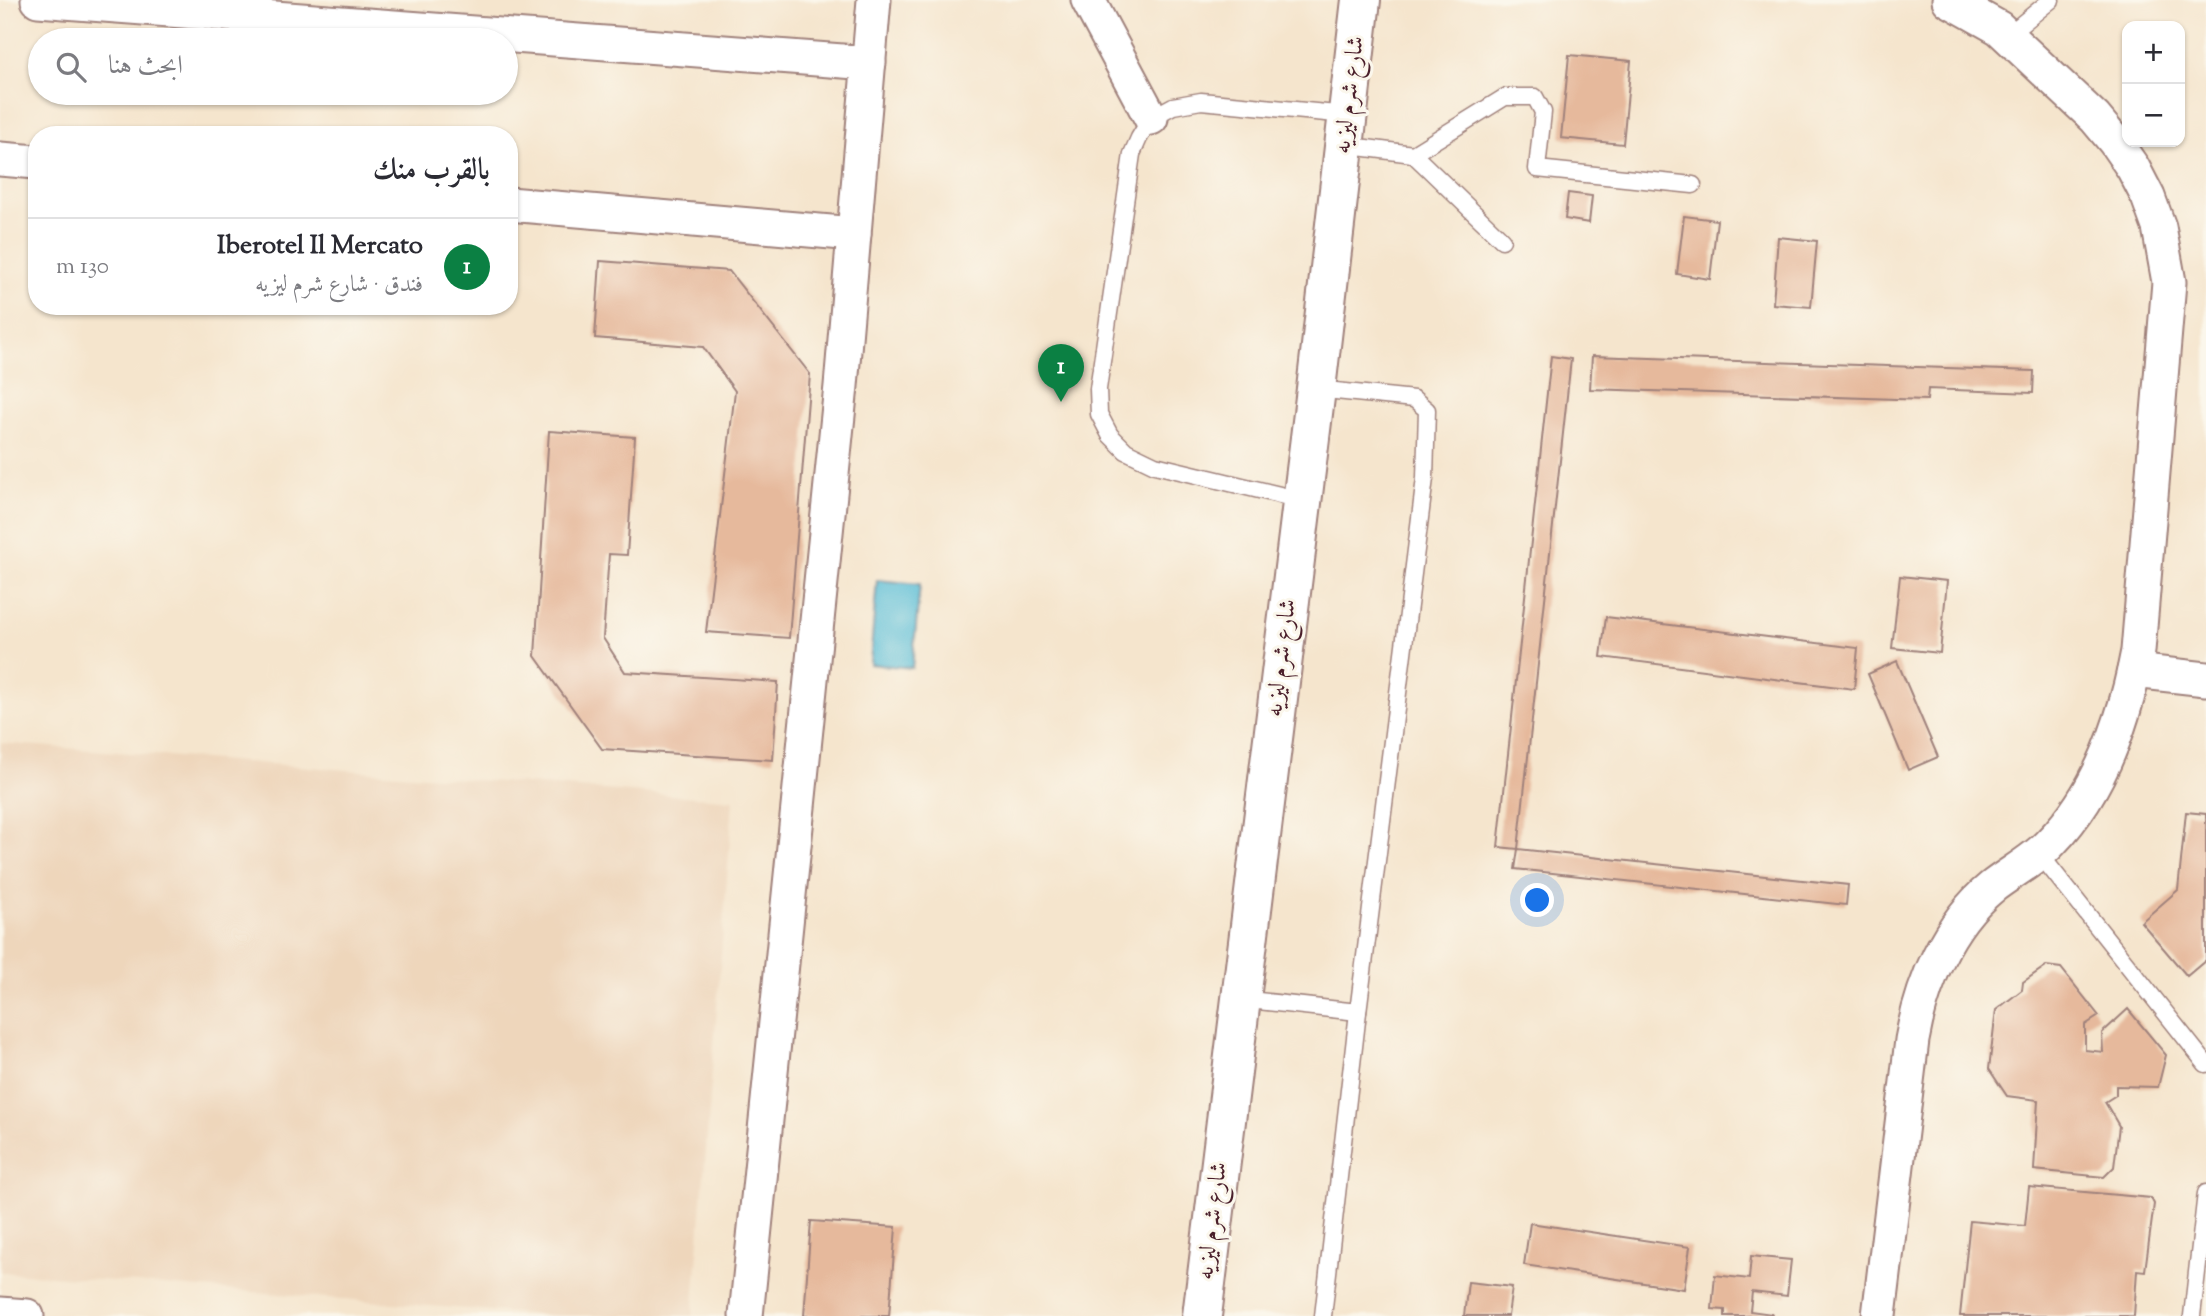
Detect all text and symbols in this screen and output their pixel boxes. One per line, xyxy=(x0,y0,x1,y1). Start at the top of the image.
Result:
map controls xyxy=(2122,21,2185,147)
button: + xyxy=(2122,21,2185,84)
search box xyxy=(28,28,518,105)
street label: شارع شرم ليزيه xyxy=(1326,34,1376,156)
icon: search xyxy=(52,48,90,86)
text: ابحث هنا xyxy=(108,48,183,85)
button: − xyxy=(2122,84,2185,147)
text: بالقرب منك xyxy=(373,150,490,193)
text: Iberotel Il Mercato xyxy=(217,228,423,265)
text: 130 m xyxy=(56,251,109,284)
text: 1 xyxy=(463,251,471,284)
text: فندق · شارع شرم ليزيه xyxy=(255,269,423,302)
pin: 1 xyxy=(1038,344,1084,402)
street label: شارع شرم ليزيه xyxy=(1258,597,1308,719)
your location xyxy=(1520,883,1554,917)
street label: شارع شرم ليزيه xyxy=(1189,1160,1239,1282)

